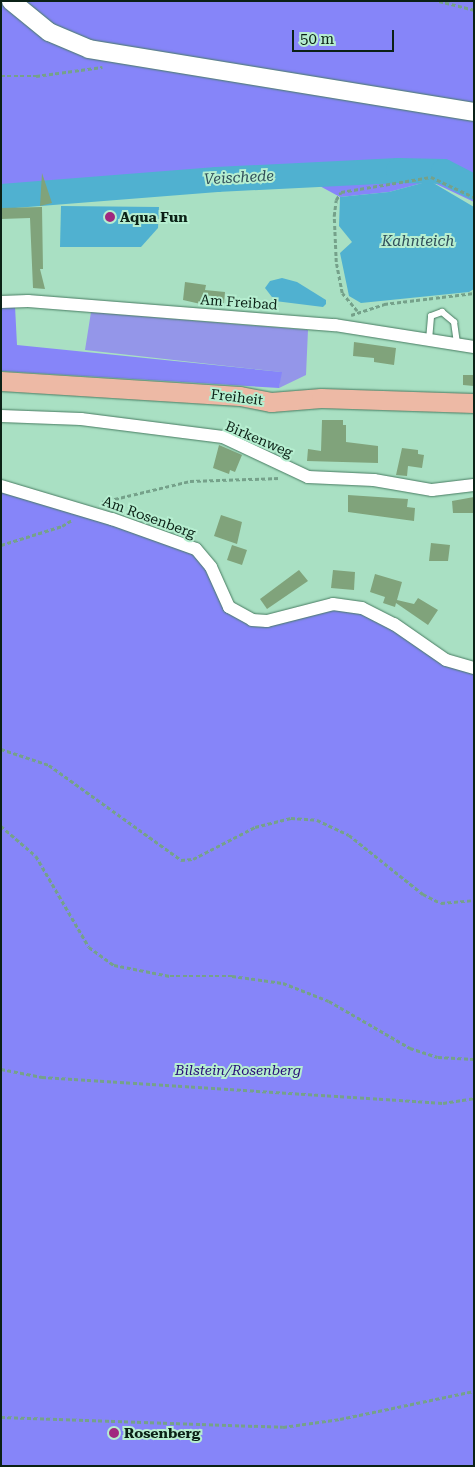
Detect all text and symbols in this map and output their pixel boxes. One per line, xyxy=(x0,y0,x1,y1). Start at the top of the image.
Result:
scale bar xyxy=(295,20,398,52)
text: 50 m xyxy=(300,30,334,48)
water label: Veischede xyxy=(204,167,274,189)
place label: Aqua Fun xyxy=(120,209,188,225)
marker: Aqua Fun xyxy=(104,211,116,223)
water label: Kahnteich xyxy=(382,233,454,251)
street label: Am Freibad xyxy=(200,291,278,313)
street label: Freiheit xyxy=(210,385,264,409)
street label: Birkenweg xyxy=(223,417,295,461)
street label: Am Rosenberg xyxy=(100,492,198,542)
park label: Bilstein/Rosenberg xyxy=(175,1062,301,1078)
place label: Rosenberg xyxy=(124,1425,200,1441)
marker: Rosenberg xyxy=(108,1427,120,1439)

